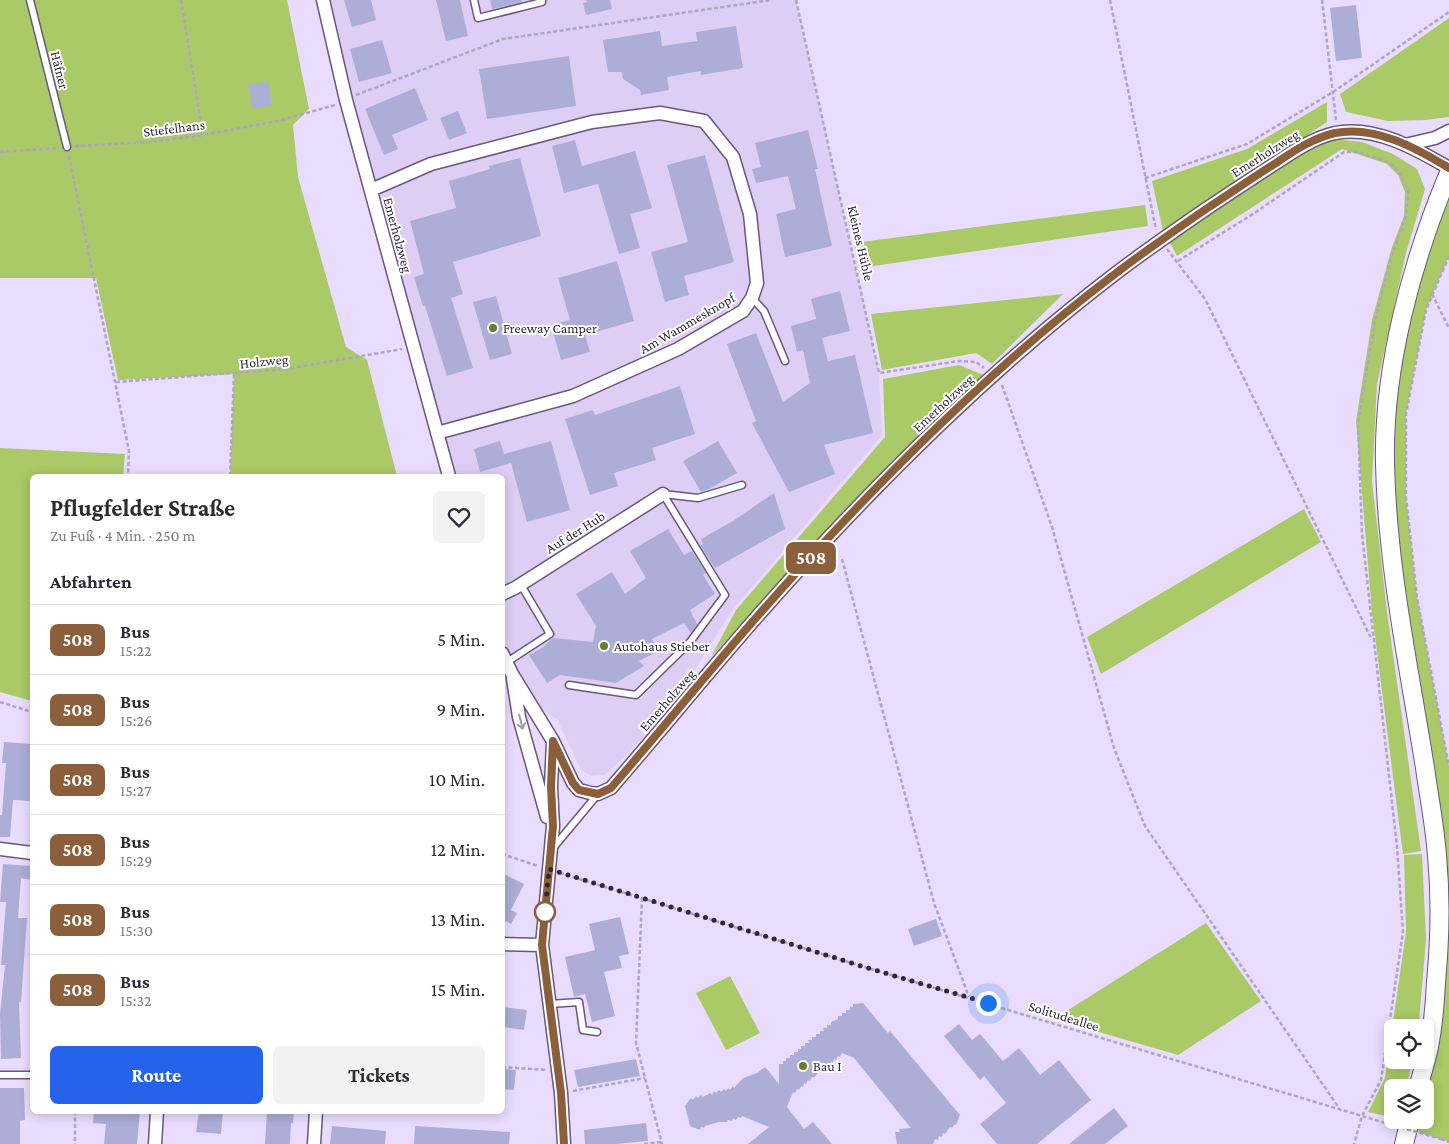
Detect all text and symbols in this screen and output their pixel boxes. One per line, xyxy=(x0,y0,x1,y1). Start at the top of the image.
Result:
street label: Häfner xyxy=(48,49,72,91)
street label: Stiefelhans xyxy=(142,116,206,140)
street label: Emerholzweg xyxy=(1228,126,1302,180)
street label: Emerholzweg xyxy=(380,196,416,274)
street label: Kleines Hüble xyxy=(845,204,877,282)
street label: Am Wammesknopf xyxy=(637,289,738,357)
place label: Freeway Camper xyxy=(503,320,597,336)
marker: Freeway Camper xyxy=(487,322,499,334)
street label: Holzweg xyxy=(239,350,289,372)
street label: Emerholzweg xyxy=(909,371,977,435)
button: heart xyxy=(433,491,485,543)
text: Pflugfelder Straße xyxy=(50,494,235,521)
street label: Auf der Hub xyxy=(542,507,608,557)
text: Zu Fuß · 4 Min. · 250 m xyxy=(50,527,195,544)
line badge: 508 xyxy=(782,542,840,574)
text: 508 xyxy=(796,548,826,568)
text: Abfahrten xyxy=(50,571,132,592)
text: Bus xyxy=(120,621,150,642)
text: 5 Min. xyxy=(437,629,485,650)
text: 508 xyxy=(62,630,93,650)
place label: Autohaus Stieber xyxy=(614,638,710,654)
marker: Autohaus Stieber xyxy=(598,640,610,652)
text: 15:22 xyxy=(120,642,152,659)
street label: Emerholzweg xyxy=(636,666,698,734)
text: Bus xyxy=(120,691,150,712)
text: 9 Min. xyxy=(436,699,485,720)
text: 508 xyxy=(62,700,93,720)
text: 15:26 xyxy=(120,712,152,729)
one-way arrow xyxy=(516,713,526,729)
text: Bus xyxy=(120,761,150,782)
text: 10 Min. xyxy=(429,769,485,790)
text: 508 xyxy=(62,770,93,790)
text: 15:27 xyxy=(120,782,151,799)
text: Bus xyxy=(120,831,150,852)
text: 12 Min. xyxy=(431,839,485,860)
text: 508 xyxy=(62,840,93,860)
text: 15:29 xyxy=(120,852,152,869)
text: Bus xyxy=(120,901,150,922)
unlabelled marker xyxy=(534,901,556,923)
text: 13 Min. xyxy=(431,909,485,930)
text: 508 xyxy=(62,910,93,930)
text: 15:30 xyxy=(120,922,153,939)
text: Bus xyxy=(120,971,150,992)
text: 15 Min. xyxy=(431,979,485,1000)
text: 508 xyxy=(62,980,93,1000)
your location xyxy=(976,991,1001,1016)
text: 15:32 xyxy=(120,992,152,1009)
street label: Solitudeallee xyxy=(1027,998,1101,1034)
map controls xyxy=(1384,1019,1434,1129)
button: locate xyxy=(1384,1019,1434,1069)
button: Route xyxy=(50,1046,263,1104)
button: Tickets xyxy=(273,1046,485,1104)
place label: Bau I xyxy=(813,1058,841,1074)
marker: Bau I xyxy=(797,1060,809,1072)
button: layers xyxy=(1384,1079,1434,1129)

